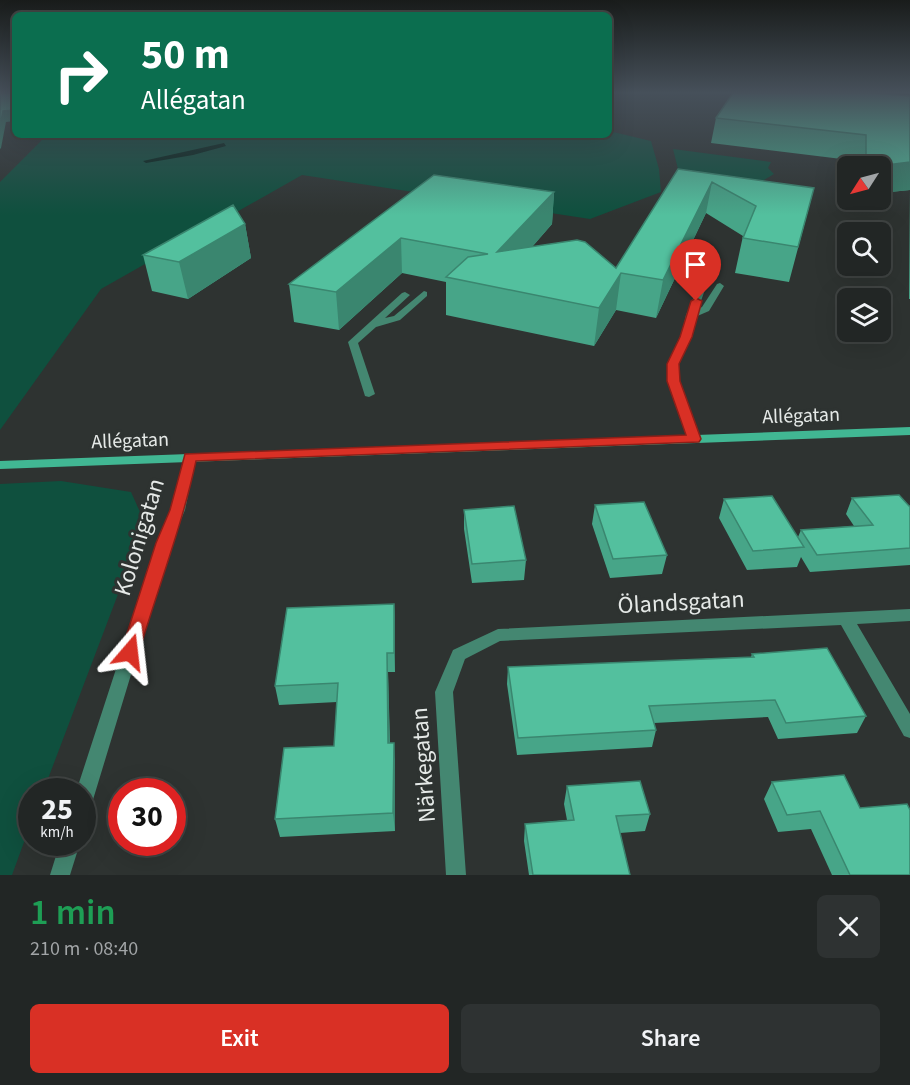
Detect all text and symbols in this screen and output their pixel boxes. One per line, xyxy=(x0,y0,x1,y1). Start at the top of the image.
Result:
text: 50 m xyxy=(141,25,230,85)
icon: right xyxy=(42,36,120,114)
text: Allégatan xyxy=(141,81,246,120)
north arrow xyxy=(837,156,891,210)
map controls xyxy=(837,156,891,342)
button: search xyxy=(837,222,891,276)
pin xyxy=(670,239,721,301)
icon: arrive xyxy=(679,248,712,281)
button: layers xyxy=(837,288,891,342)
street label: Allégatan xyxy=(762,401,840,431)
street label: Allégatan xyxy=(91,426,169,456)
street label: Kolonigatan xyxy=(105,474,174,600)
street label: Ölandsgatan xyxy=(617,582,745,623)
position arrow xyxy=(98,620,162,684)
street label: Närkegatan xyxy=(402,706,445,824)
speed limit sign: 30 xyxy=(108,778,186,856)
text: 25 xyxy=(41,788,73,831)
text: km/h xyxy=(40,822,74,843)
text: 1 min xyxy=(30,887,116,938)
button: close xyxy=(817,895,880,958)
text: 210 m · 08:40 xyxy=(30,935,138,963)
button: Exit xyxy=(30,1004,449,1073)
button: Share xyxy=(461,1004,880,1073)

